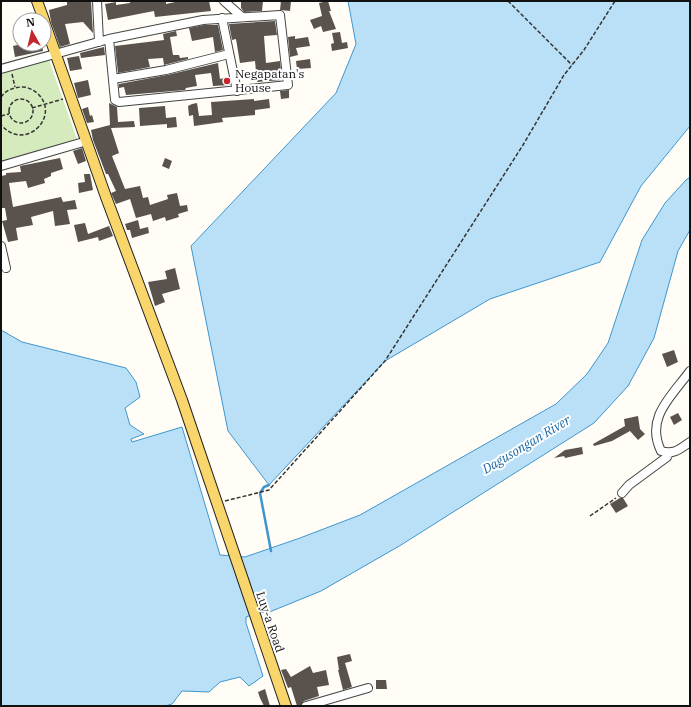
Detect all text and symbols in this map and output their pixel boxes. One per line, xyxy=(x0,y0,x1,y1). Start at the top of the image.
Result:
north arrow xyxy=(12,12,52,52)
text: N xyxy=(25,15,36,30)
place label: Negapatan's House xyxy=(235,66,305,95)
marker: Negapatan's House xyxy=(222,76,232,86)
water label: Dagusongan River xyxy=(478,411,574,478)
street label: Luy-a Road xyxy=(253,589,288,654)

